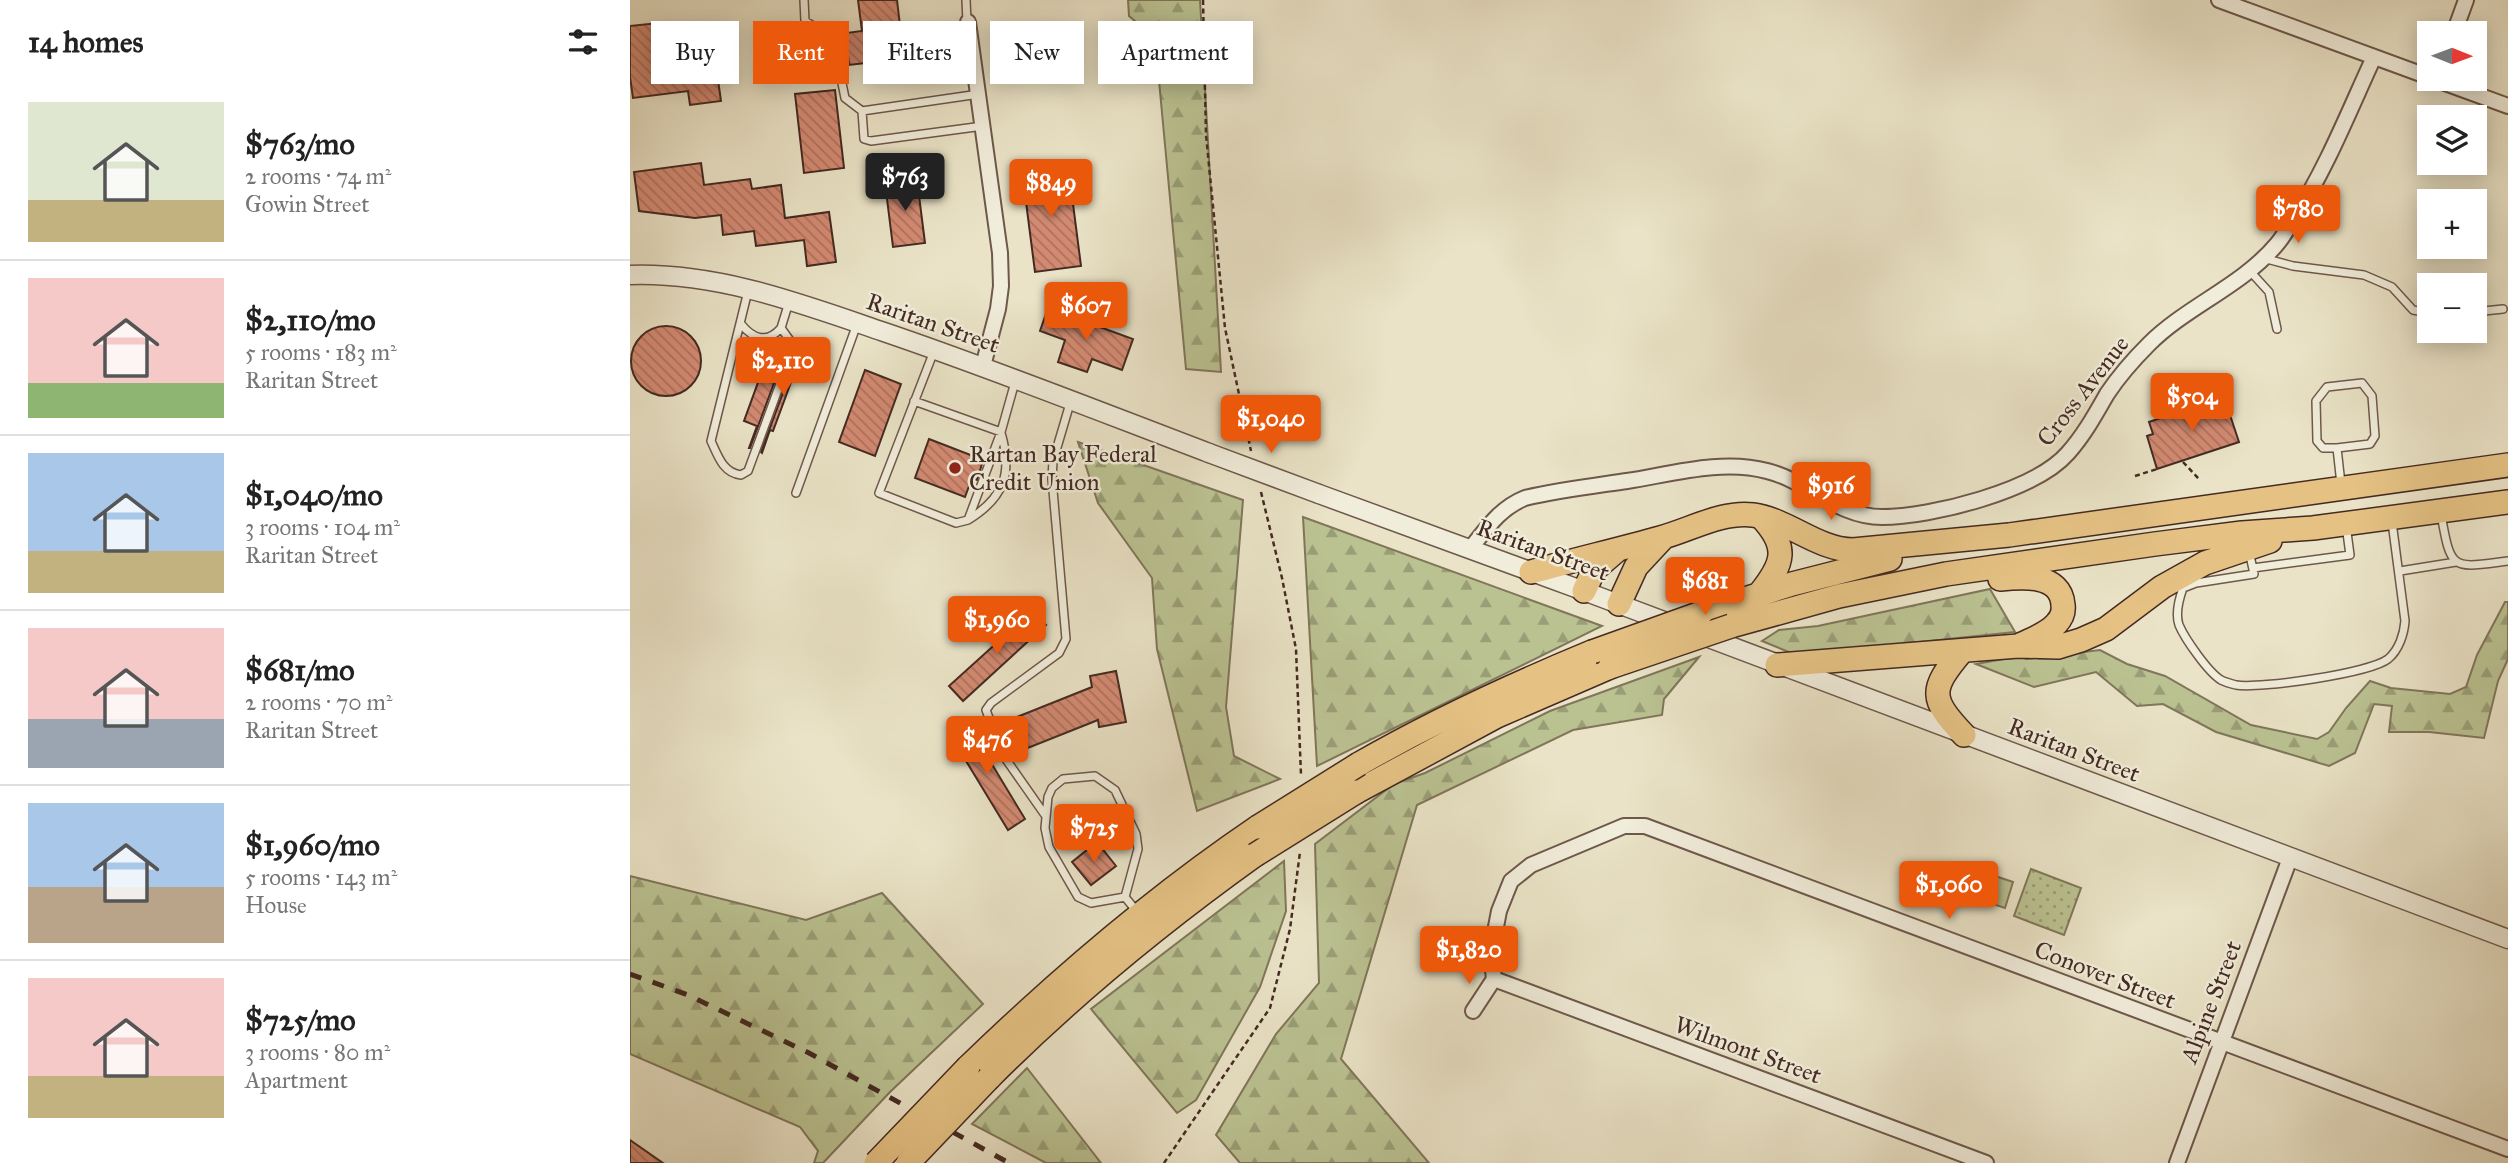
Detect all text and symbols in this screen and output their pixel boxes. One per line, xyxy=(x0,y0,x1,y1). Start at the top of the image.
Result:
chip: Buy xyxy=(651,21,739,84)
chip: Rent xyxy=(753,21,849,84)
chip: Filters xyxy=(863,21,976,84)
chip: New xyxy=(990,21,1084,84)
chip: Apartment xyxy=(1098,21,1253,84)
north arrow xyxy=(2417,21,2487,91)
map controls xyxy=(2417,21,2487,343)
icon: filters xyxy=(564,23,602,61)
text: 14 homes xyxy=(28,24,143,60)
button: layers xyxy=(2417,105,2487,175)
text: $763/mo xyxy=(245,126,355,162)
icon: home xyxy=(84,130,168,214)
pin: $763 xyxy=(864,154,946,213)
pin: $849 xyxy=(1010,160,1092,219)
text: 2 rooms · 74 m² xyxy=(245,162,391,190)
text: $763 xyxy=(882,162,929,190)
text: $849 xyxy=(1025,168,1077,196)
pin: $780 xyxy=(2257,186,2339,245)
button: + xyxy=(2417,189,2487,259)
text: Gowin Street xyxy=(245,190,369,218)
text: $780 xyxy=(2272,194,2324,222)
button: − xyxy=(2417,273,2487,343)
pin: $607 xyxy=(1045,282,1127,342)
street label: Raritan Street xyxy=(862,286,1004,360)
text: $607 xyxy=(1060,291,1112,319)
text: $2,110/mo xyxy=(245,302,376,338)
icon: home xyxy=(84,306,168,390)
street label: Cross Avenue xyxy=(2030,330,2136,452)
text: 5 rooms · 183 m² xyxy=(245,338,397,366)
pin: $2,110 xyxy=(726,338,840,397)
text: $2,110 xyxy=(751,346,815,374)
text: Raritan Street xyxy=(245,366,378,394)
pin: $504 xyxy=(2151,374,2233,433)
text: $504 xyxy=(2167,382,2217,410)
pin: $1,040 xyxy=(1214,396,1328,455)
text: $1,040 xyxy=(1237,404,1305,432)
place label: Rartan Bay Federal Credit Union xyxy=(969,439,1157,497)
marker: Rartan Bay Federal Credit Union xyxy=(947,460,963,476)
pin: $916 xyxy=(1790,462,1872,522)
text: $916 xyxy=(1808,471,1854,499)
text: $1,040/mo xyxy=(245,477,383,513)
icon: home xyxy=(84,481,168,565)
street label: Raritan Street xyxy=(1473,512,1614,588)
text: 3 rooms · 104 m² xyxy=(245,513,400,541)
text: Raritan Street xyxy=(245,541,378,569)
pin: $681 xyxy=(1664,558,1746,617)
text: $681 xyxy=(1682,566,1728,594)
pin: $1,960 xyxy=(940,596,1054,656)
text: $1,960 xyxy=(964,605,1030,633)
text: $681/mo xyxy=(245,652,355,688)
icon: home xyxy=(84,656,168,740)
text: 2 rooms · 70 m² xyxy=(245,688,393,716)
street label: Raritan Street xyxy=(2004,711,2145,789)
text: Raritan Street xyxy=(245,716,378,744)
pin: $476 xyxy=(946,716,1028,776)
text: $476 xyxy=(962,725,1012,753)
pin: $725 xyxy=(1053,804,1135,864)
text: $725 xyxy=(1070,813,1118,841)
text: $1,960/mo xyxy=(245,827,380,863)
icon: home xyxy=(84,831,168,915)
pin: $1,060 xyxy=(1892,862,2006,921)
text: 5 rooms · 143 m² xyxy=(245,863,397,891)
text: $1,060 xyxy=(1915,870,1983,898)
text: House xyxy=(245,891,307,919)
pin: $1,820 xyxy=(1412,926,1526,986)
street label: Conover Street xyxy=(2030,934,2180,1016)
text: $1,820 xyxy=(1436,935,1502,963)
street label: Alpine Street xyxy=(2174,936,2248,1069)
text: $725/mo xyxy=(245,1002,356,1038)
icon: home xyxy=(84,1006,168,1090)
street label: Wilmont Street xyxy=(1670,1009,1826,1091)
text: 3 rooms · 80 m² xyxy=(245,1038,390,1066)
text: Apartment xyxy=(245,1066,348,1094)

